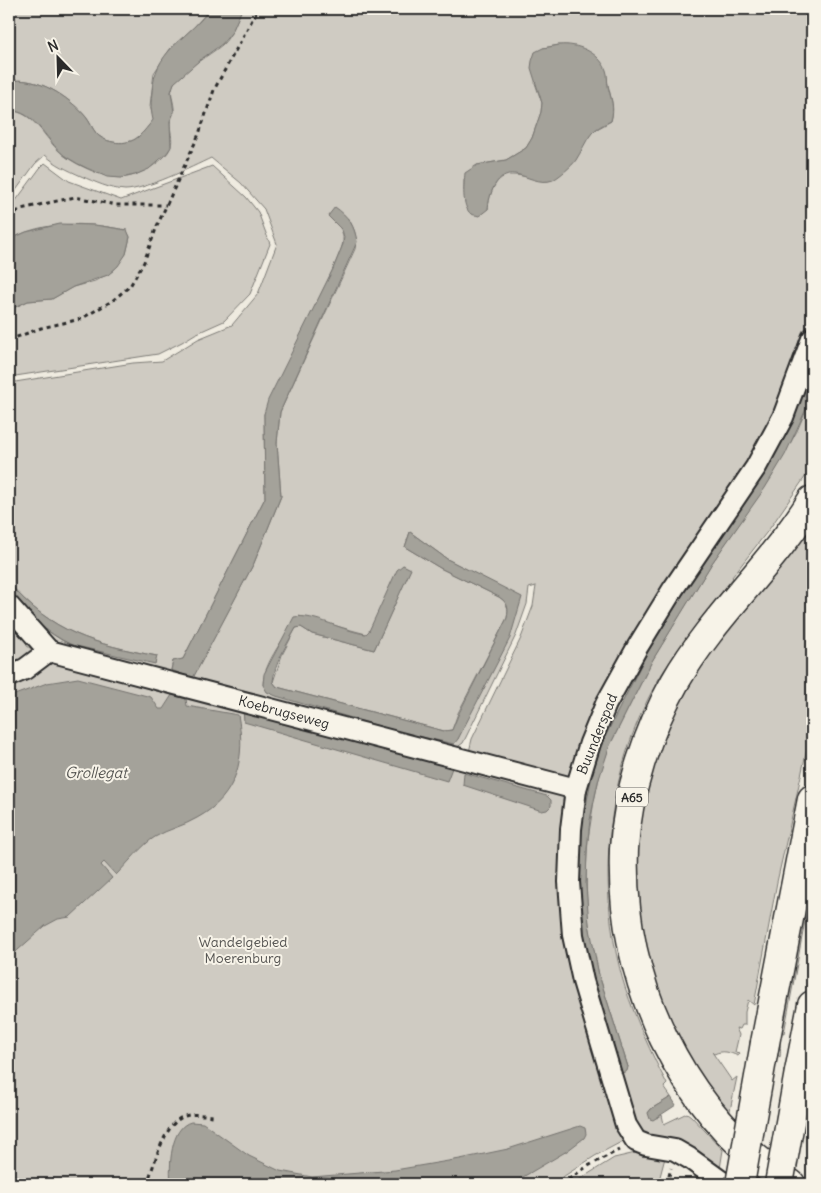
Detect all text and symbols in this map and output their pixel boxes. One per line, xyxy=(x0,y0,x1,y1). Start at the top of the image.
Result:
north arrow xyxy=(32,32,82,82)
text: N xyxy=(45,36,61,56)
street label: Koebrugseweg xyxy=(236,691,332,733)
street label: Buunderspad xyxy=(573,691,621,777)
water label: Grollegat xyxy=(65,763,129,782)
road number: A65 xyxy=(616,788,648,806)
park label: Wandelgebied Moerenburg xyxy=(198,933,288,967)

